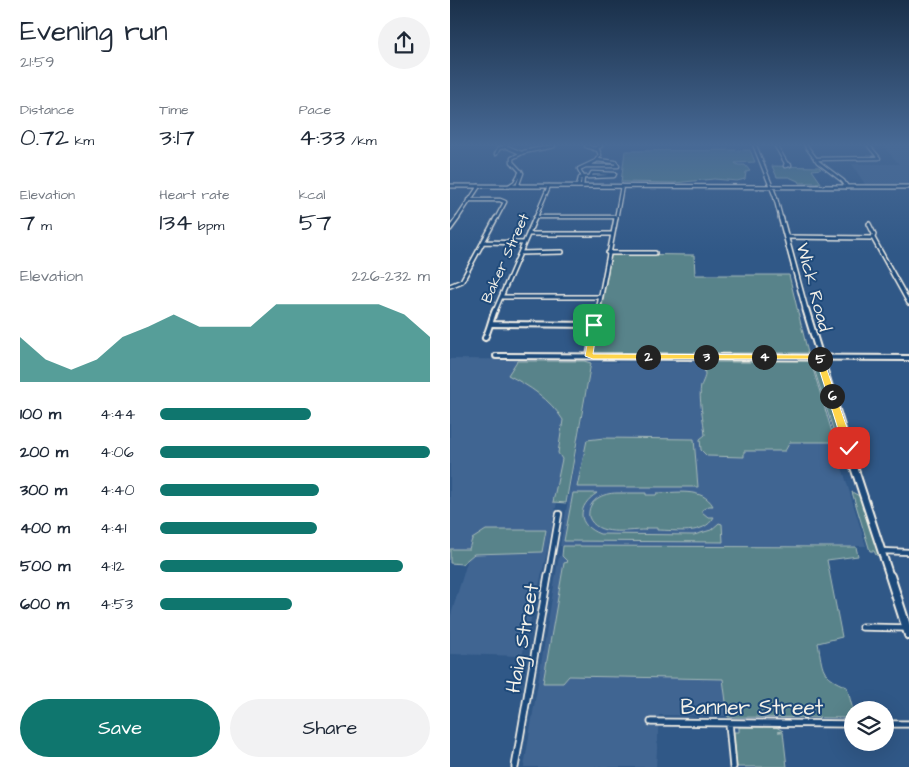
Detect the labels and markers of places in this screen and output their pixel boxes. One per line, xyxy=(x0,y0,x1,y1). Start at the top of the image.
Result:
pin xyxy=(573,304,615,346)
pin: 2 xyxy=(636,344,660,370)
pin: 3 xyxy=(694,344,718,370)
pin: 4 xyxy=(752,344,776,370)
pin: 5 xyxy=(808,346,832,372)
pin: 6 xyxy=(820,384,844,408)
pin xyxy=(828,427,870,469)

